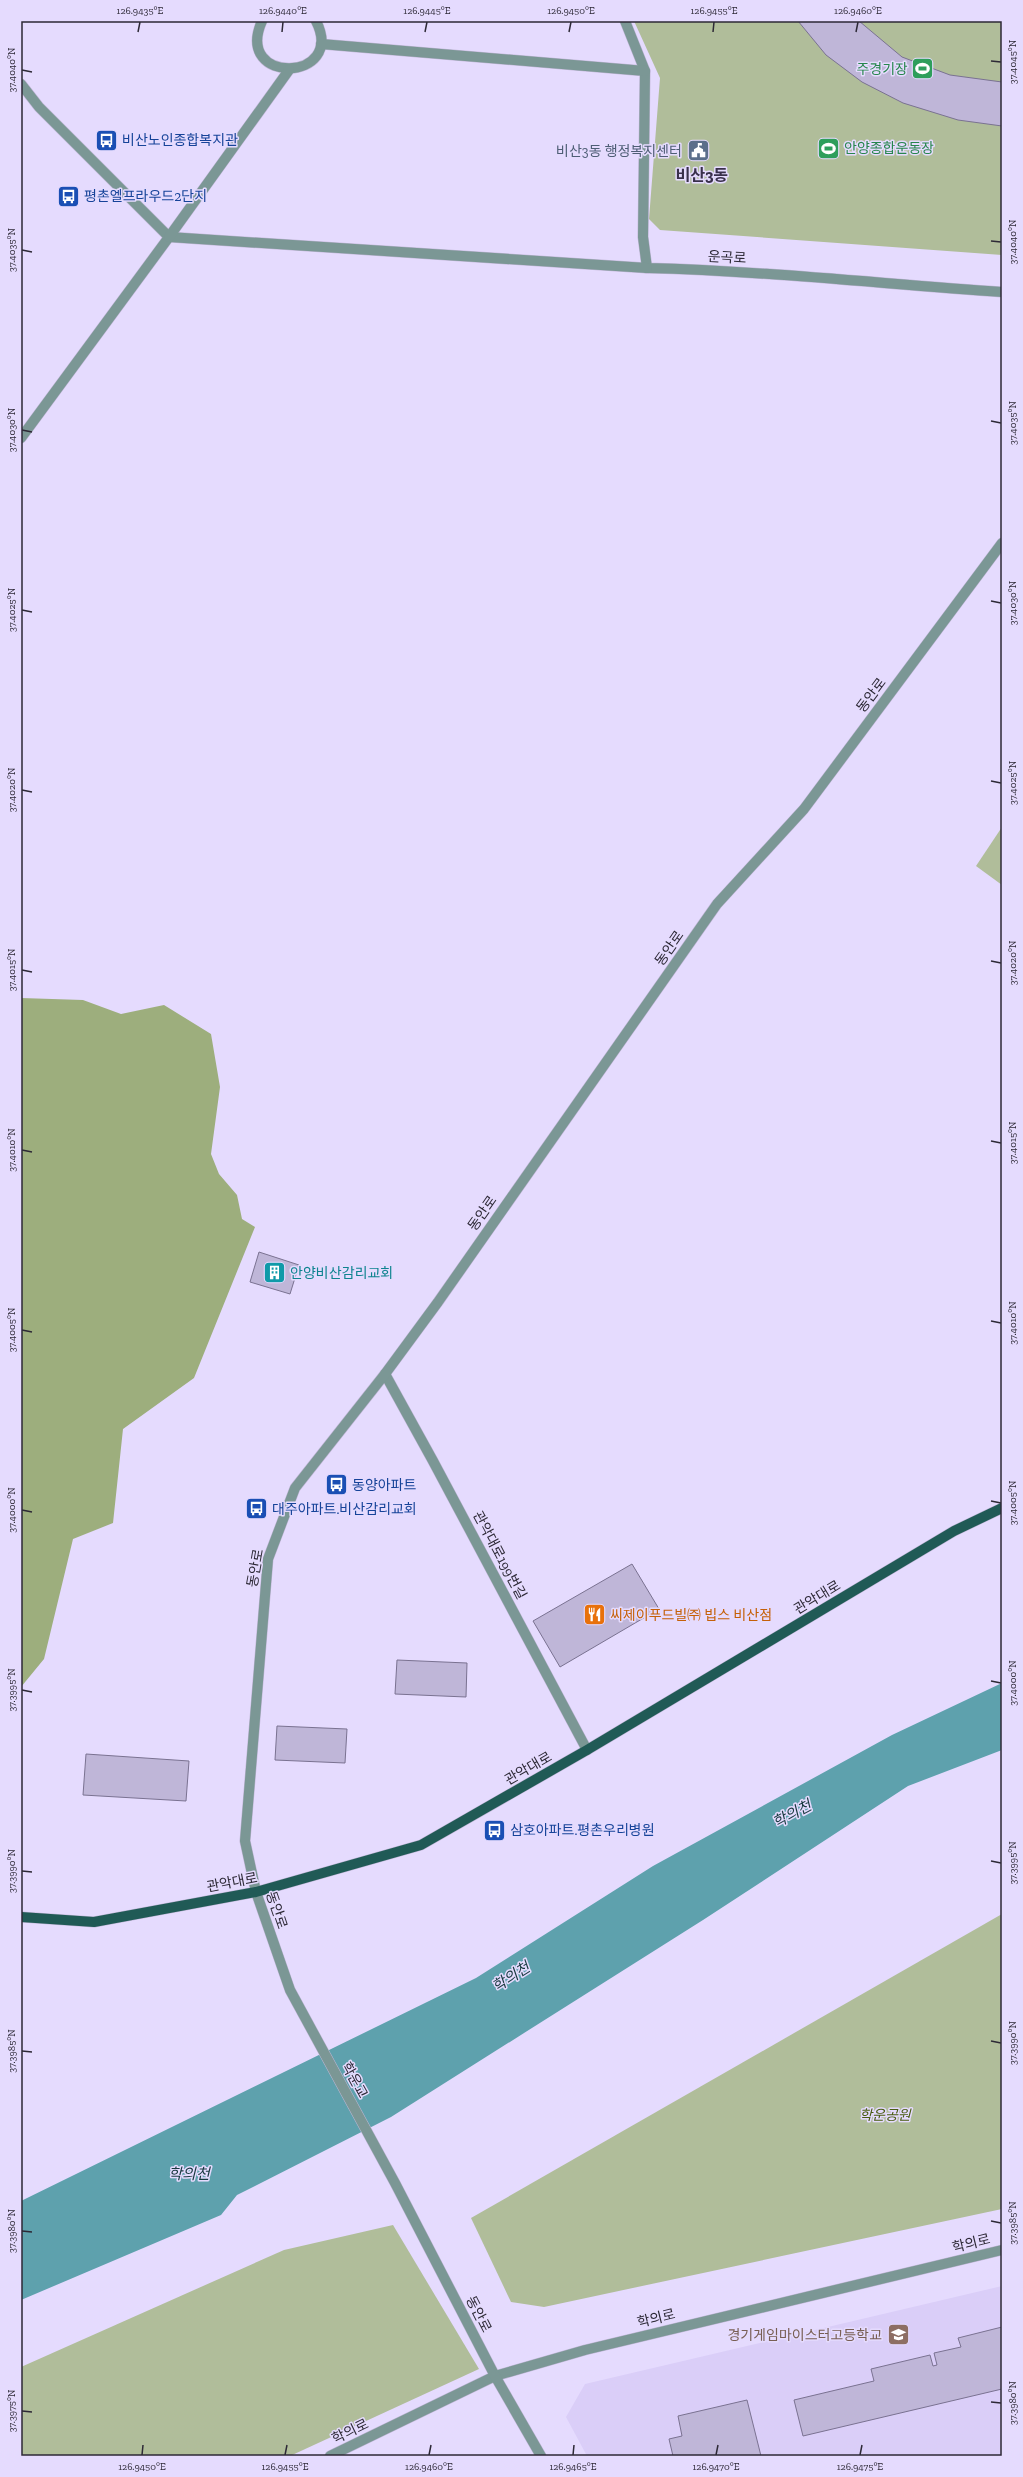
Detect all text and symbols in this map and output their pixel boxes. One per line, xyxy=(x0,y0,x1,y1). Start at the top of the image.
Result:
text: 126.9435°E xyxy=(117,5,164,17)
text: 126.9440°E xyxy=(259,5,307,17)
text: 126.9445°E xyxy=(403,5,451,17)
text: 126.9450°E xyxy=(547,5,595,17)
text: 126.9455°E xyxy=(690,5,738,17)
text: 126.9460°E xyxy=(834,5,882,17)
text: 37.4045°N xyxy=(1007,39,1019,84)
text: 37.4040°N xyxy=(6,47,18,92)
sports icon: 주경기장 xyxy=(910,56,936,82)
place label: 주경기장 xyxy=(856,61,908,78)
bus stop icon: 비산노인종합복지관 xyxy=(94,127,120,153)
place label: 비산노인종합복지관 xyxy=(122,132,238,149)
sports icon: 안양종합운동장 xyxy=(815,135,841,161)
public building icon: 비산3동 행정복지센터 xyxy=(685,138,711,164)
place label: 안양종합운동장 xyxy=(844,140,934,157)
place label: 비산3동 행정복지센터 xyxy=(556,143,682,160)
district label: 비산3동 xyxy=(676,166,728,185)
bus stop icon: 평촌엘프라우드2단지 xyxy=(55,183,81,209)
place label: 평촌엘프라우드2단지 xyxy=(84,188,207,205)
text: 37.4040°N xyxy=(1007,219,1019,264)
text: 37.4035°N xyxy=(6,228,18,272)
street label: 운곡로 xyxy=(707,248,747,267)
text: 37.4035°N xyxy=(1007,401,1019,445)
text: 37.4030°N xyxy=(6,407,18,452)
text: 37.4030°N xyxy=(1007,580,1019,625)
text: 37.4025°N xyxy=(6,587,18,632)
street label: 동안로 xyxy=(853,675,890,716)
text: 37.4025°N xyxy=(1007,760,1019,805)
text: 37.4020°N xyxy=(6,767,18,812)
street label: 동안로 xyxy=(651,927,688,969)
text: 37.4020°N xyxy=(1007,940,1019,985)
text: 37.4015°N xyxy=(6,948,18,991)
text: 37.4015°N xyxy=(1007,1121,1019,1164)
text: 37.4010°N xyxy=(6,1128,18,1172)
street label: 동안로 xyxy=(464,1192,501,1234)
building icon: 안양비산감리교회 xyxy=(261,1260,287,1286)
place label: 안양비산감리교회 xyxy=(290,1265,393,1282)
text: 37.4010°N xyxy=(1007,1301,1019,1345)
text: 37.4005°N xyxy=(6,1307,18,1352)
bus stop icon: 동양아파트 xyxy=(324,1472,350,1498)
place label: 동양아파트 xyxy=(352,1477,417,1494)
text: 37.4005°N xyxy=(1007,1480,1019,1525)
text: 37.4000°N xyxy=(6,1487,18,1533)
bus stop icon: 대주아파트.비산감리교회 xyxy=(243,1496,269,1522)
place label: 대주아파트.비산감리교회 xyxy=(272,1501,417,1518)
street label: 관악대로199번길 xyxy=(469,1508,530,1602)
street label: 동안로 xyxy=(244,1547,267,1589)
street label: 관악대로 xyxy=(791,1577,844,1618)
restaurant icon: 씨제이푸드빌㈜ 빕스 비산점 xyxy=(582,1602,608,1628)
place label: 씨제이푸드빌㈜ 빕스 비산점 xyxy=(610,1607,772,1624)
text: 37.4000°N xyxy=(1007,1660,1019,1706)
text: 37.3995°N xyxy=(6,1668,18,1712)
street label: 관악대로 xyxy=(502,1748,555,1789)
water label: 학의천 xyxy=(769,1795,816,1832)
bus stop icon: 삼호아파트.평촌우리병원 xyxy=(482,1817,508,1843)
place label: 삼호아파트.평촌우리병원 xyxy=(510,1822,655,1839)
text: 37.3995°N xyxy=(1007,1841,1019,1885)
text: 37.3990°N xyxy=(6,1848,18,1893)
street label: 관악대로 xyxy=(205,1869,259,1896)
street label: 동안로 xyxy=(262,1889,291,1931)
water label: 학의천 xyxy=(489,1957,535,1996)
text: 37.3990°N xyxy=(1007,2020,1019,2065)
text: 37.3985°N xyxy=(6,2029,18,2073)
street label: 학운교 xyxy=(338,2059,371,2101)
park label: 학운공원 xyxy=(859,2107,912,2124)
water label: 학의천 xyxy=(168,2165,212,2183)
text: 37.3985°N xyxy=(1007,2201,1019,2245)
text: 37.3980°N xyxy=(6,2208,18,2253)
street label: 학의로 xyxy=(950,2231,992,2256)
street label: 동안로 xyxy=(462,2293,495,2335)
street label: 학의로 xyxy=(635,2306,677,2331)
school or university icon: 경기게임마이스터고등학교 xyxy=(885,2322,911,2348)
place label: 경기게임마이스터고등학교 xyxy=(727,2327,882,2344)
text: 37.3980°N xyxy=(1007,2380,1019,2425)
text: 37.3975°N xyxy=(6,2389,18,2432)
street label: 학의로 xyxy=(329,2415,371,2448)
text: 126.9450°E xyxy=(118,2461,166,2473)
text: 126.9455°E xyxy=(261,2461,309,2473)
text: 126.9460°E xyxy=(405,2461,453,2473)
text: 126.9465°E xyxy=(549,2461,597,2473)
text: 126.9470°E xyxy=(692,2461,740,2473)
text: 126.9475°E xyxy=(837,2461,883,2473)

